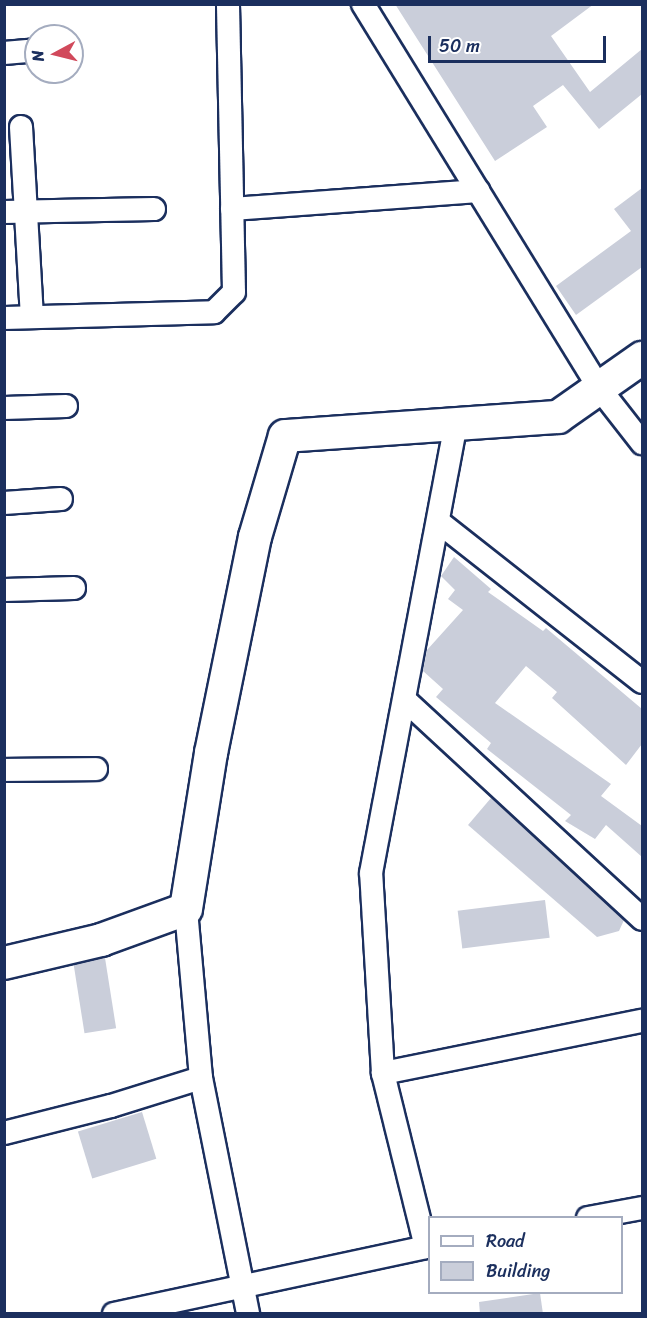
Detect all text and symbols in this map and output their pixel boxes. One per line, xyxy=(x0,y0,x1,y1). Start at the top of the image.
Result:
north arrow xyxy=(24,24,84,84)
scale bar xyxy=(431,24,610,62)
text: 50 m xyxy=(439,30,480,62)
text: N xyxy=(23,49,53,63)
legend xyxy=(428,1216,623,1294)
text: Road xyxy=(486,1225,525,1257)
text: Building xyxy=(486,1255,550,1287)

